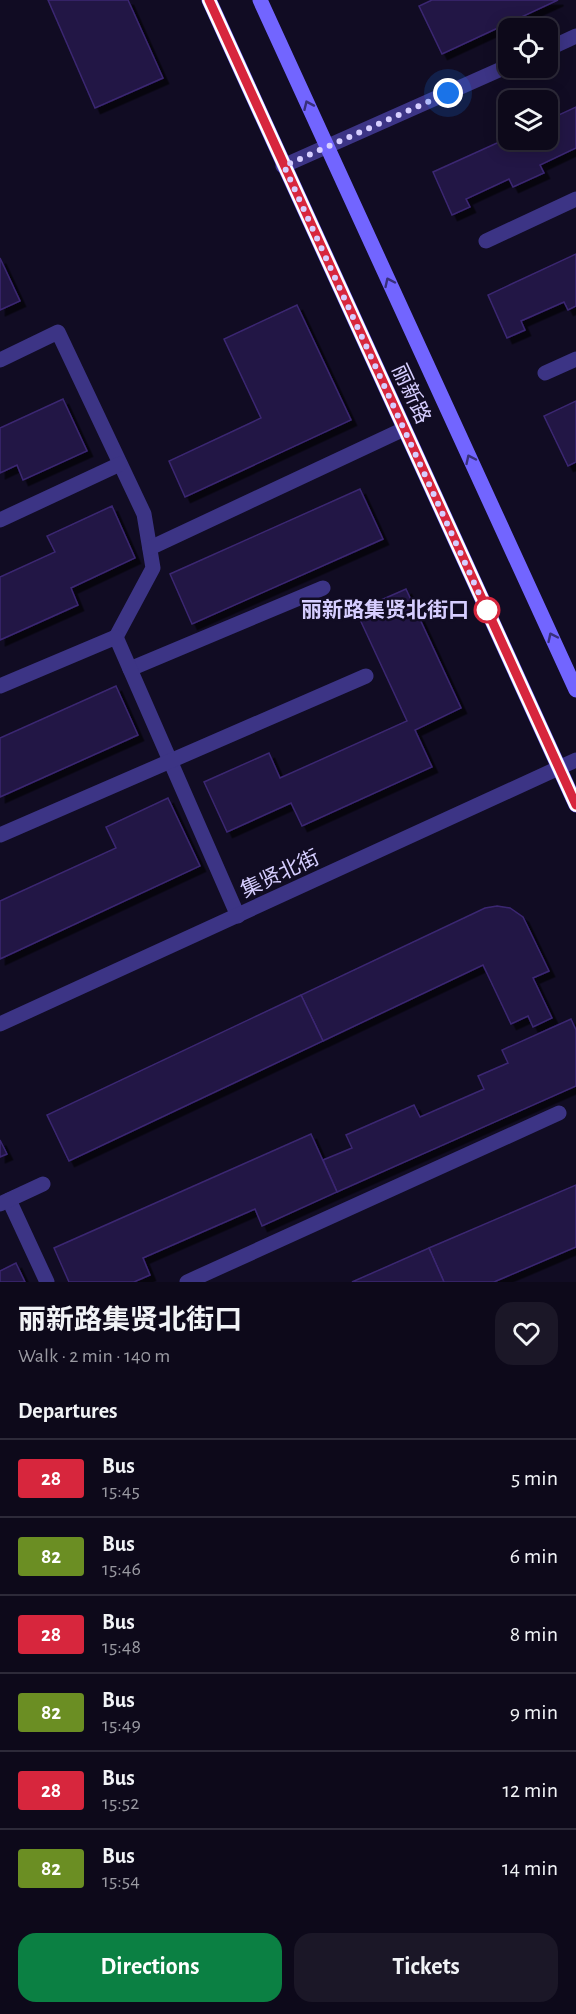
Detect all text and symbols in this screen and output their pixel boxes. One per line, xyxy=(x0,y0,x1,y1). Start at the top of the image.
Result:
map controls xyxy=(498,18,558,150)
button: locate xyxy=(498,18,558,78)
your location xyxy=(433,78,463,108)
button: layers xyxy=(498,90,558,150)
one-way arrow xyxy=(303,100,315,111)
one-way arrow xyxy=(384,278,396,289)
street label: 丽新路 xyxy=(388,361,435,427)
one-way arrow xyxy=(466,455,478,466)
marker: 丽新路集贤北街口 xyxy=(474,597,500,623)
place label: 丽新路集贤北街口 xyxy=(301,598,469,621)
one-way arrow xyxy=(547,632,559,643)
street label: 集贤北街 xyxy=(237,846,323,901)
button: heart xyxy=(495,1302,558,1365)
text: 丽新路集贤北街口 xyxy=(18,1307,242,1335)
text: Walk · 2 min · 140 m xyxy=(18,1346,170,1366)
text: Departures xyxy=(18,1400,118,1422)
text: Bus xyxy=(102,1455,135,1477)
text: 5 min xyxy=(511,1467,558,1489)
text: 28 xyxy=(41,1468,61,1489)
text: 15:45 xyxy=(102,1481,140,1501)
text: Bus xyxy=(102,1533,135,1555)
text: 6 min xyxy=(510,1545,558,1567)
text: 82 xyxy=(41,1546,61,1567)
text: 15:46 xyxy=(102,1559,141,1579)
text: Bus xyxy=(102,1611,135,1633)
text: 8 min xyxy=(510,1623,558,1645)
text: 28 xyxy=(41,1624,61,1645)
text: 15:48 xyxy=(102,1637,141,1657)
text: Bus xyxy=(102,1689,135,1711)
text: 9 min xyxy=(510,1701,558,1723)
text: 82 xyxy=(41,1702,61,1723)
text: 15:49 xyxy=(102,1715,141,1735)
text: Bus xyxy=(102,1767,135,1789)
text: 12 min xyxy=(503,1779,558,1801)
text: 28 xyxy=(41,1780,61,1801)
text: 15:52 xyxy=(102,1793,139,1813)
text: Bus xyxy=(102,1845,135,1867)
text: 14 min xyxy=(502,1857,558,1879)
text: 82 xyxy=(41,1858,61,1879)
text: 15:54 xyxy=(102,1871,140,1891)
button: Directions xyxy=(18,1933,282,2002)
button: Tickets xyxy=(294,1933,558,2002)

